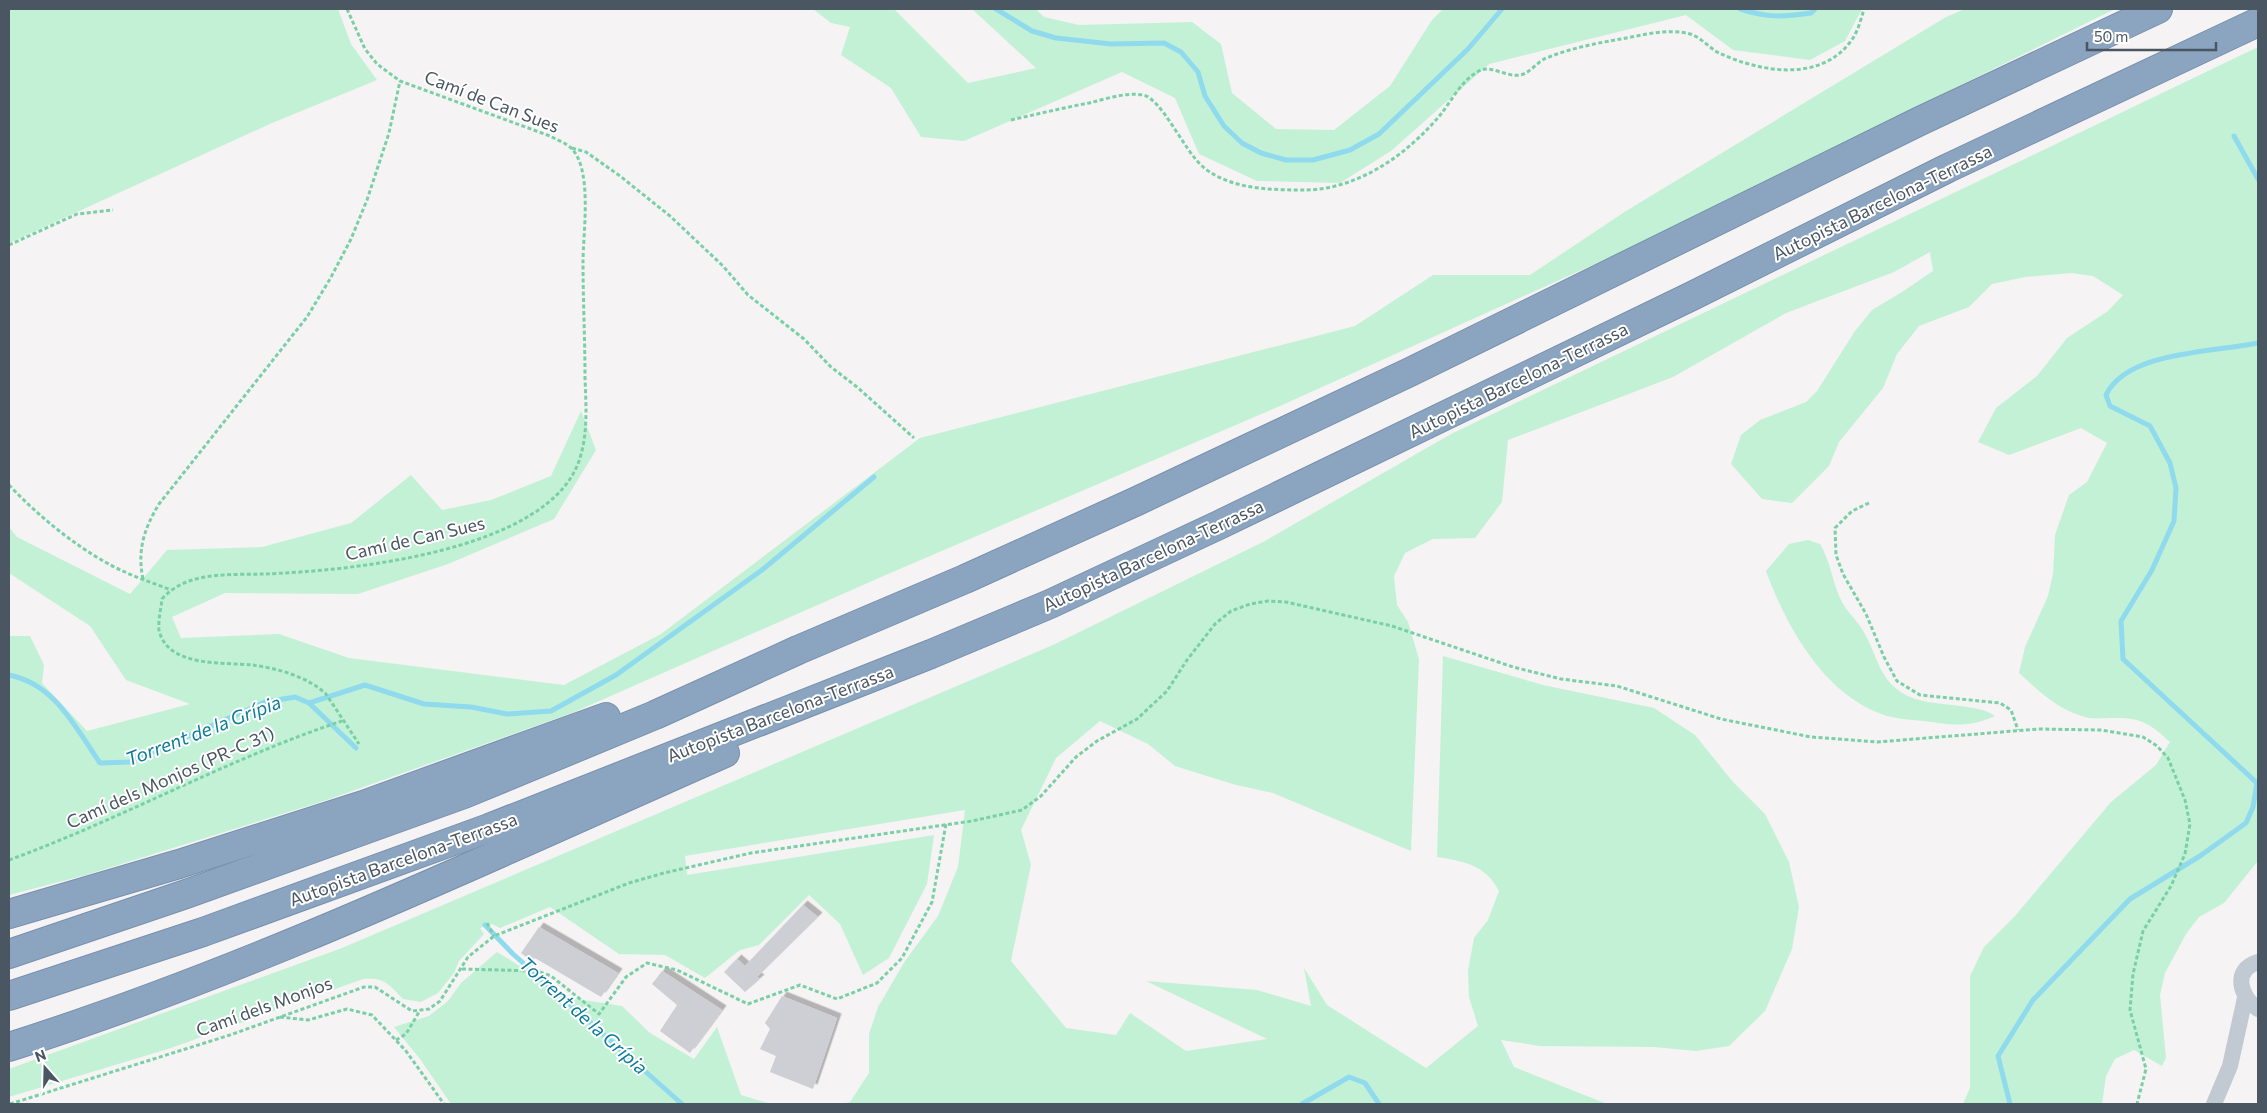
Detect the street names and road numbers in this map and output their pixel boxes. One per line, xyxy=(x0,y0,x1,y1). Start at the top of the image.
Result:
street label: Camí de Can Sues xyxy=(421,65,563,137)
street label: Autopista Barcelona-Terrassa xyxy=(1769,139,1995,265)
street label: Autopista Barcelona-Terrassa xyxy=(1405,317,1631,443)
street label: Autopista Barcelona-Terrassa xyxy=(1039,494,1267,616)
street label: Camí de Can Sues xyxy=(343,511,487,565)
street label: Autopista Barcelona-Terrassa xyxy=(664,660,896,766)
street label: Camí dels Monjos (PR-C 31) xyxy=(63,721,277,833)
street label: Autopista Barcelona-Terrassa xyxy=(286,807,520,911)
street label: Camí dels Monjos xyxy=(193,971,335,1041)

